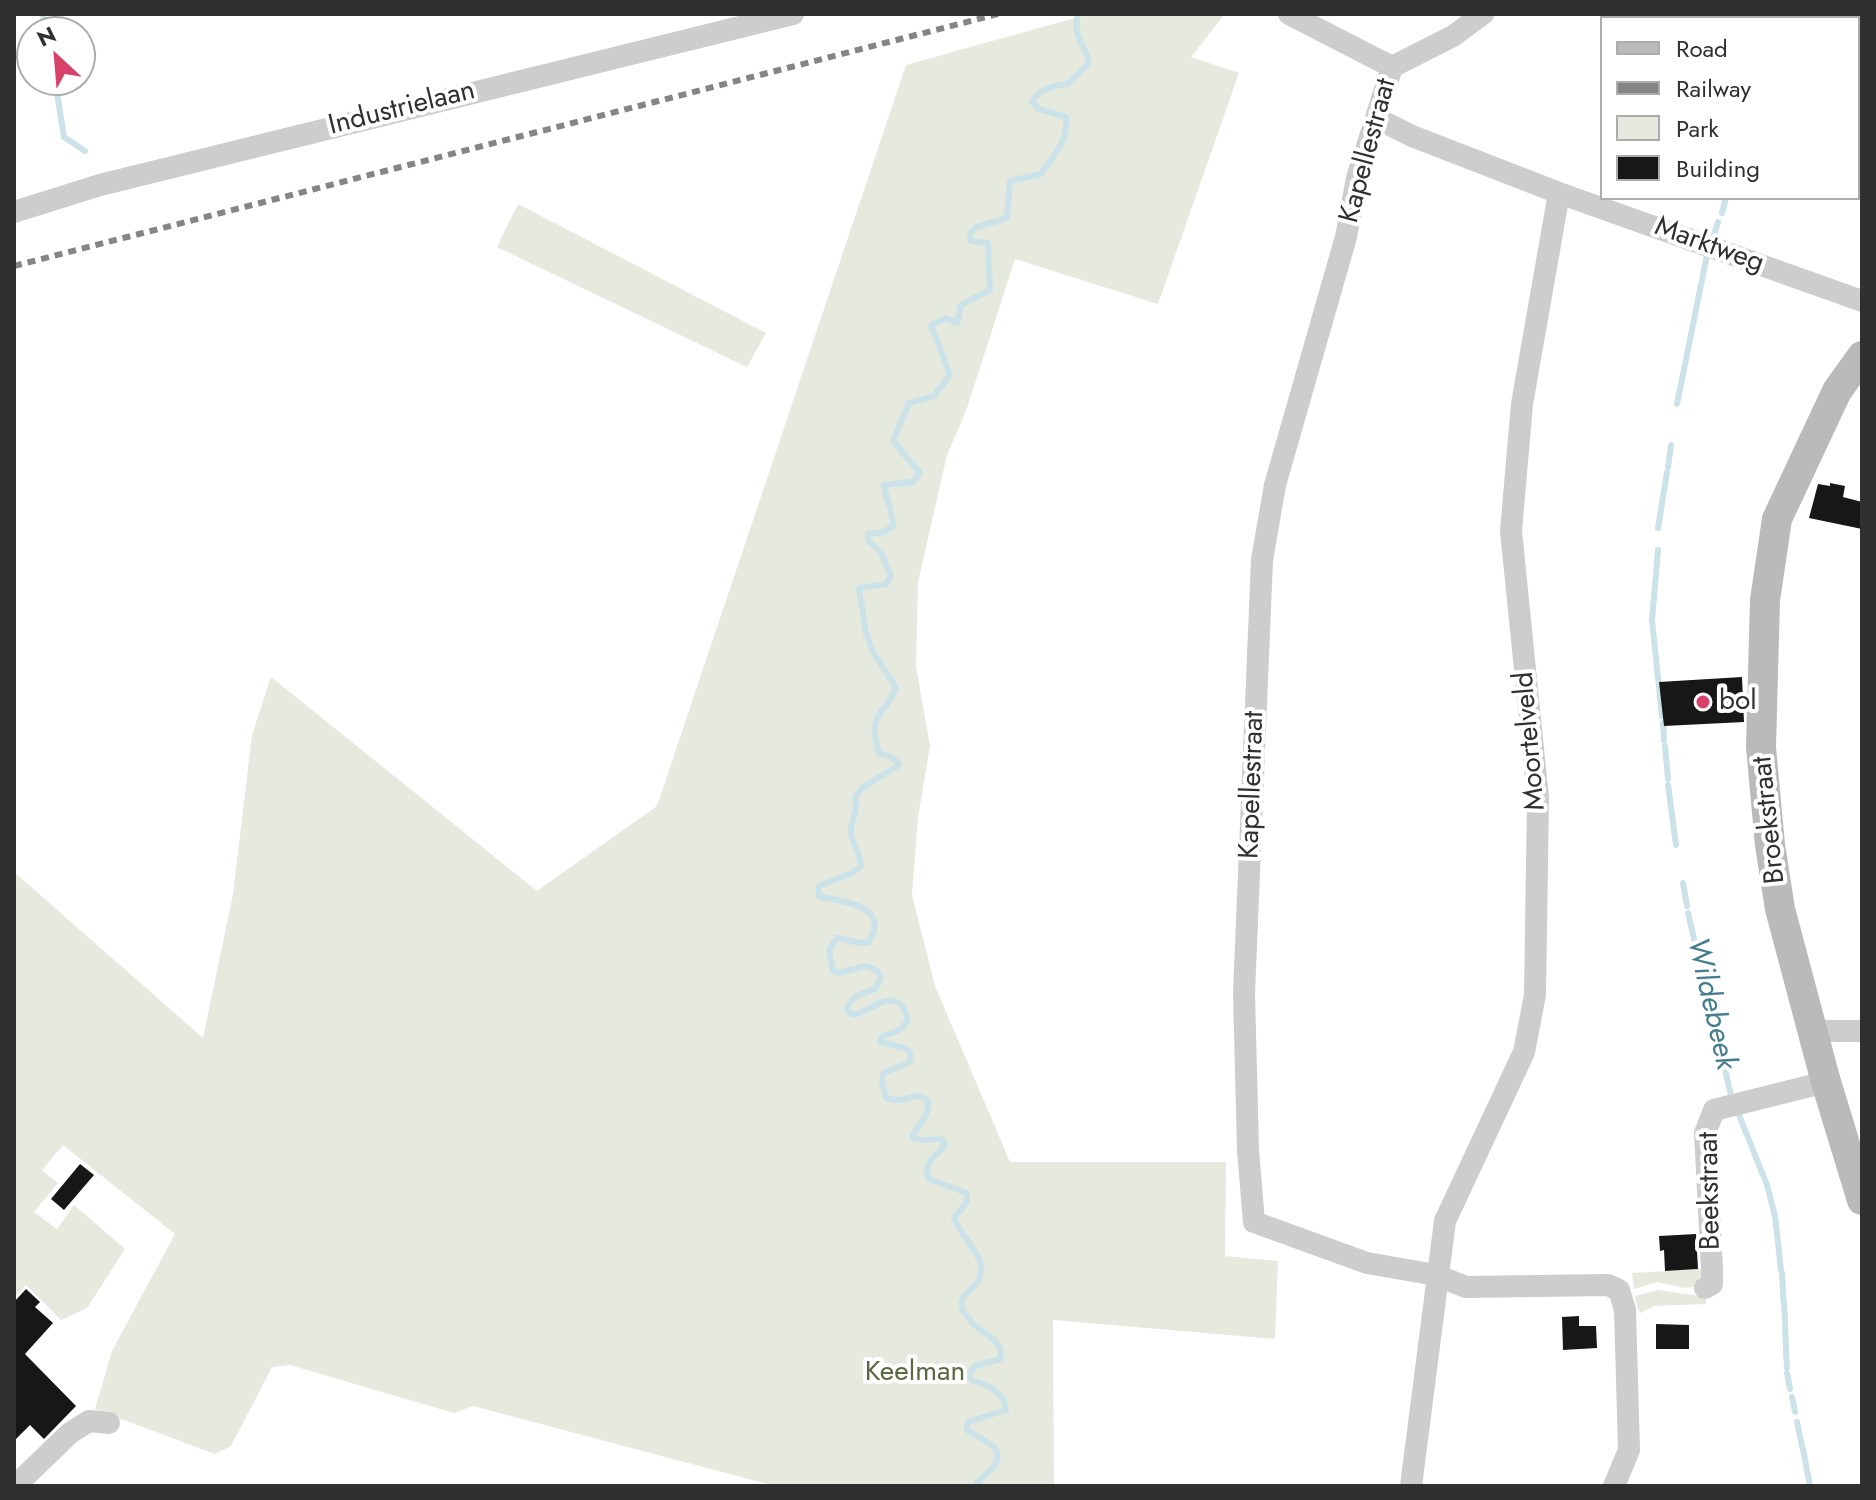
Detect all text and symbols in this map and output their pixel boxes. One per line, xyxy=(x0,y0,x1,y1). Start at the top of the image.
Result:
north arrow xyxy=(16,16,96,96)
legend xyxy=(1600,16,1860,200)
text: N xyxy=(31,18,61,54)
text: Road xyxy=(1676,31,1728,66)
text: Railway xyxy=(1676,71,1751,106)
street label: Industrielaan xyxy=(325,75,479,143)
street label: Kapellestraat xyxy=(1334,75,1404,227)
text: Park xyxy=(1676,111,1719,146)
text: Building xyxy=(1676,151,1760,186)
street label: Marktweg xyxy=(1650,211,1768,281)
street label: Moortelveld xyxy=(1508,670,1554,812)
place label: bol xyxy=(1719,685,1757,719)
marker: bol xyxy=(1694,693,1712,711)
street label: Kapellestraat xyxy=(1234,710,1272,860)
street label: Broekstraat xyxy=(1747,755,1793,885)
water label: Wildebeek xyxy=(1677,935,1743,1073)
street label: Beekstraat xyxy=(1693,1132,1729,1250)
park label: Keelman xyxy=(865,1356,965,1390)

